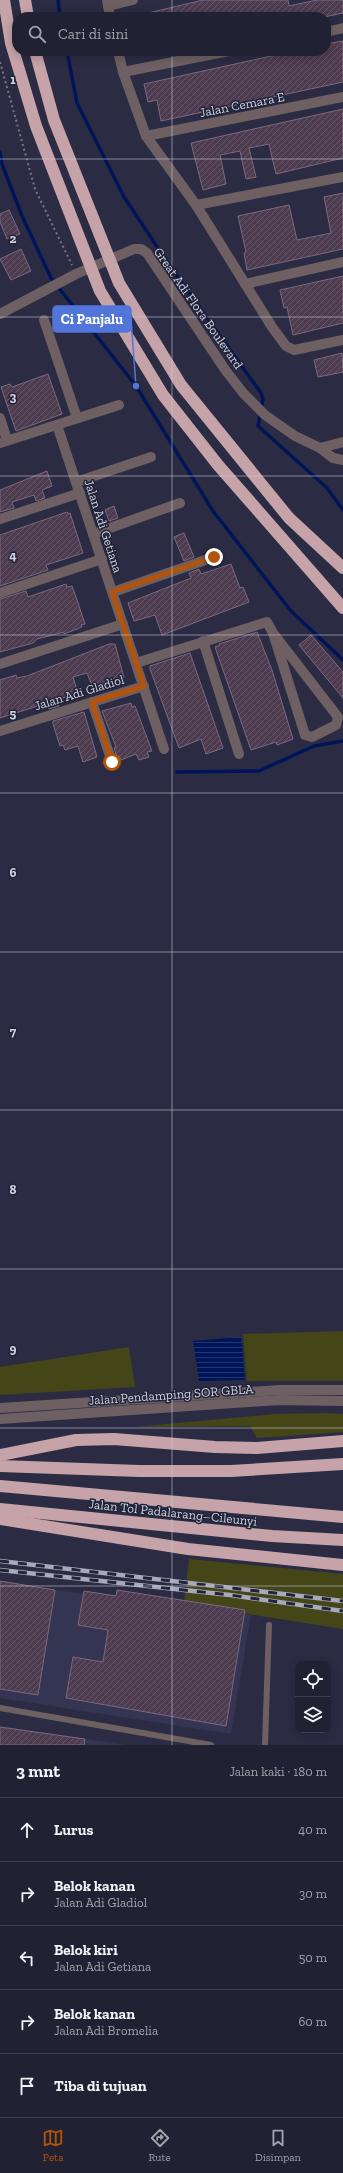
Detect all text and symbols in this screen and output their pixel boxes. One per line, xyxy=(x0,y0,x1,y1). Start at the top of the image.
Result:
search box xyxy=(12,12,331,56)
icon: search xyxy=(26,23,48,45)
text: Cari di sini xyxy=(58,25,128,43)
text: 1 xyxy=(10,72,16,87)
street label: Jalan Cemara E xyxy=(198,89,286,120)
text: 2 xyxy=(10,231,17,246)
street label: Great Adi Flora Boulevard xyxy=(151,245,246,372)
callout: Ci Panjalu xyxy=(53,306,131,332)
text: Ci Panjalu xyxy=(61,311,123,328)
text: 3 xyxy=(10,389,17,404)
street label: Jalan Adi Getiana xyxy=(81,478,126,575)
text: 4 xyxy=(9,548,17,563)
route end xyxy=(205,548,223,566)
street label: Jalan Adi Gladiol xyxy=(32,672,126,713)
text: 5 xyxy=(10,706,17,721)
route start xyxy=(103,753,121,771)
text: 6 xyxy=(10,865,17,880)
text: 7 xyxy=(10,1024,17,1039)
text: 8 xyxy=(9,1182,17,1197)
text: 9 xyxy=(10,1341,17,1356)
street label: Jalan Pendamping SOR GBLA xyxy=(88,1381,255,1408)
street label: Jalan Tol Padalarang–Cileunyi xyxy=(88,1496,258,1529)
map controls xyxy=(295,1661,331,1733)
button: locate xyxy=(295,1661,331,1697)
button: layers xyxy=(295,1697,331,1733)
text: 3 mnt xyxy=(16,1761,60,1781)
text: Jalan kaki · 180 m xyxy=(229,1764,327,1779)
icon: ahead xyxy=(16,1819,38,1841)
text: Lurus xyxy=(54,1821,93,1839)
text: 40 m xyxy=(298,1822,327,1837)
text: Belok kanan xyxy=(54,1877,135,1895)
icon: right xyxy=(16,1883,38,1905)
text: 30 m xyxy=(299,1886,327,1901)
text: Jalan Adi Gladiol xyxy=(54,1895,147,1910)
text: Belok kiri xyxy=(54,1941,118,1959)
icon: left xyxy=(16,1947,38,1969)
text: 50 m xyxy=(299,1950,327,1965)
text: Jalan Adi Getiana xyxy=(54,1959,151,1974)
text: Belok kanan xyxy=(54,2005,135,2023)
icon: right xyxy=(16,2011,38,2033)
text: 60 m xyxy=(298,2014,327,2029)
text: Jalan Adi Bromelia xyxy=(54,2023,158,2038)
icon: arrive xyxy=(16,2075,38,2097)
text: Tiba di tujuan xyxy=(54,2077,147,2095)
tab: Peta xyxy=(42,2127,64,2164)
tab: Rute xyxy=(148,2127,171,2164)
tab: Disimpan xyxy=(255,2127,301,2164)

